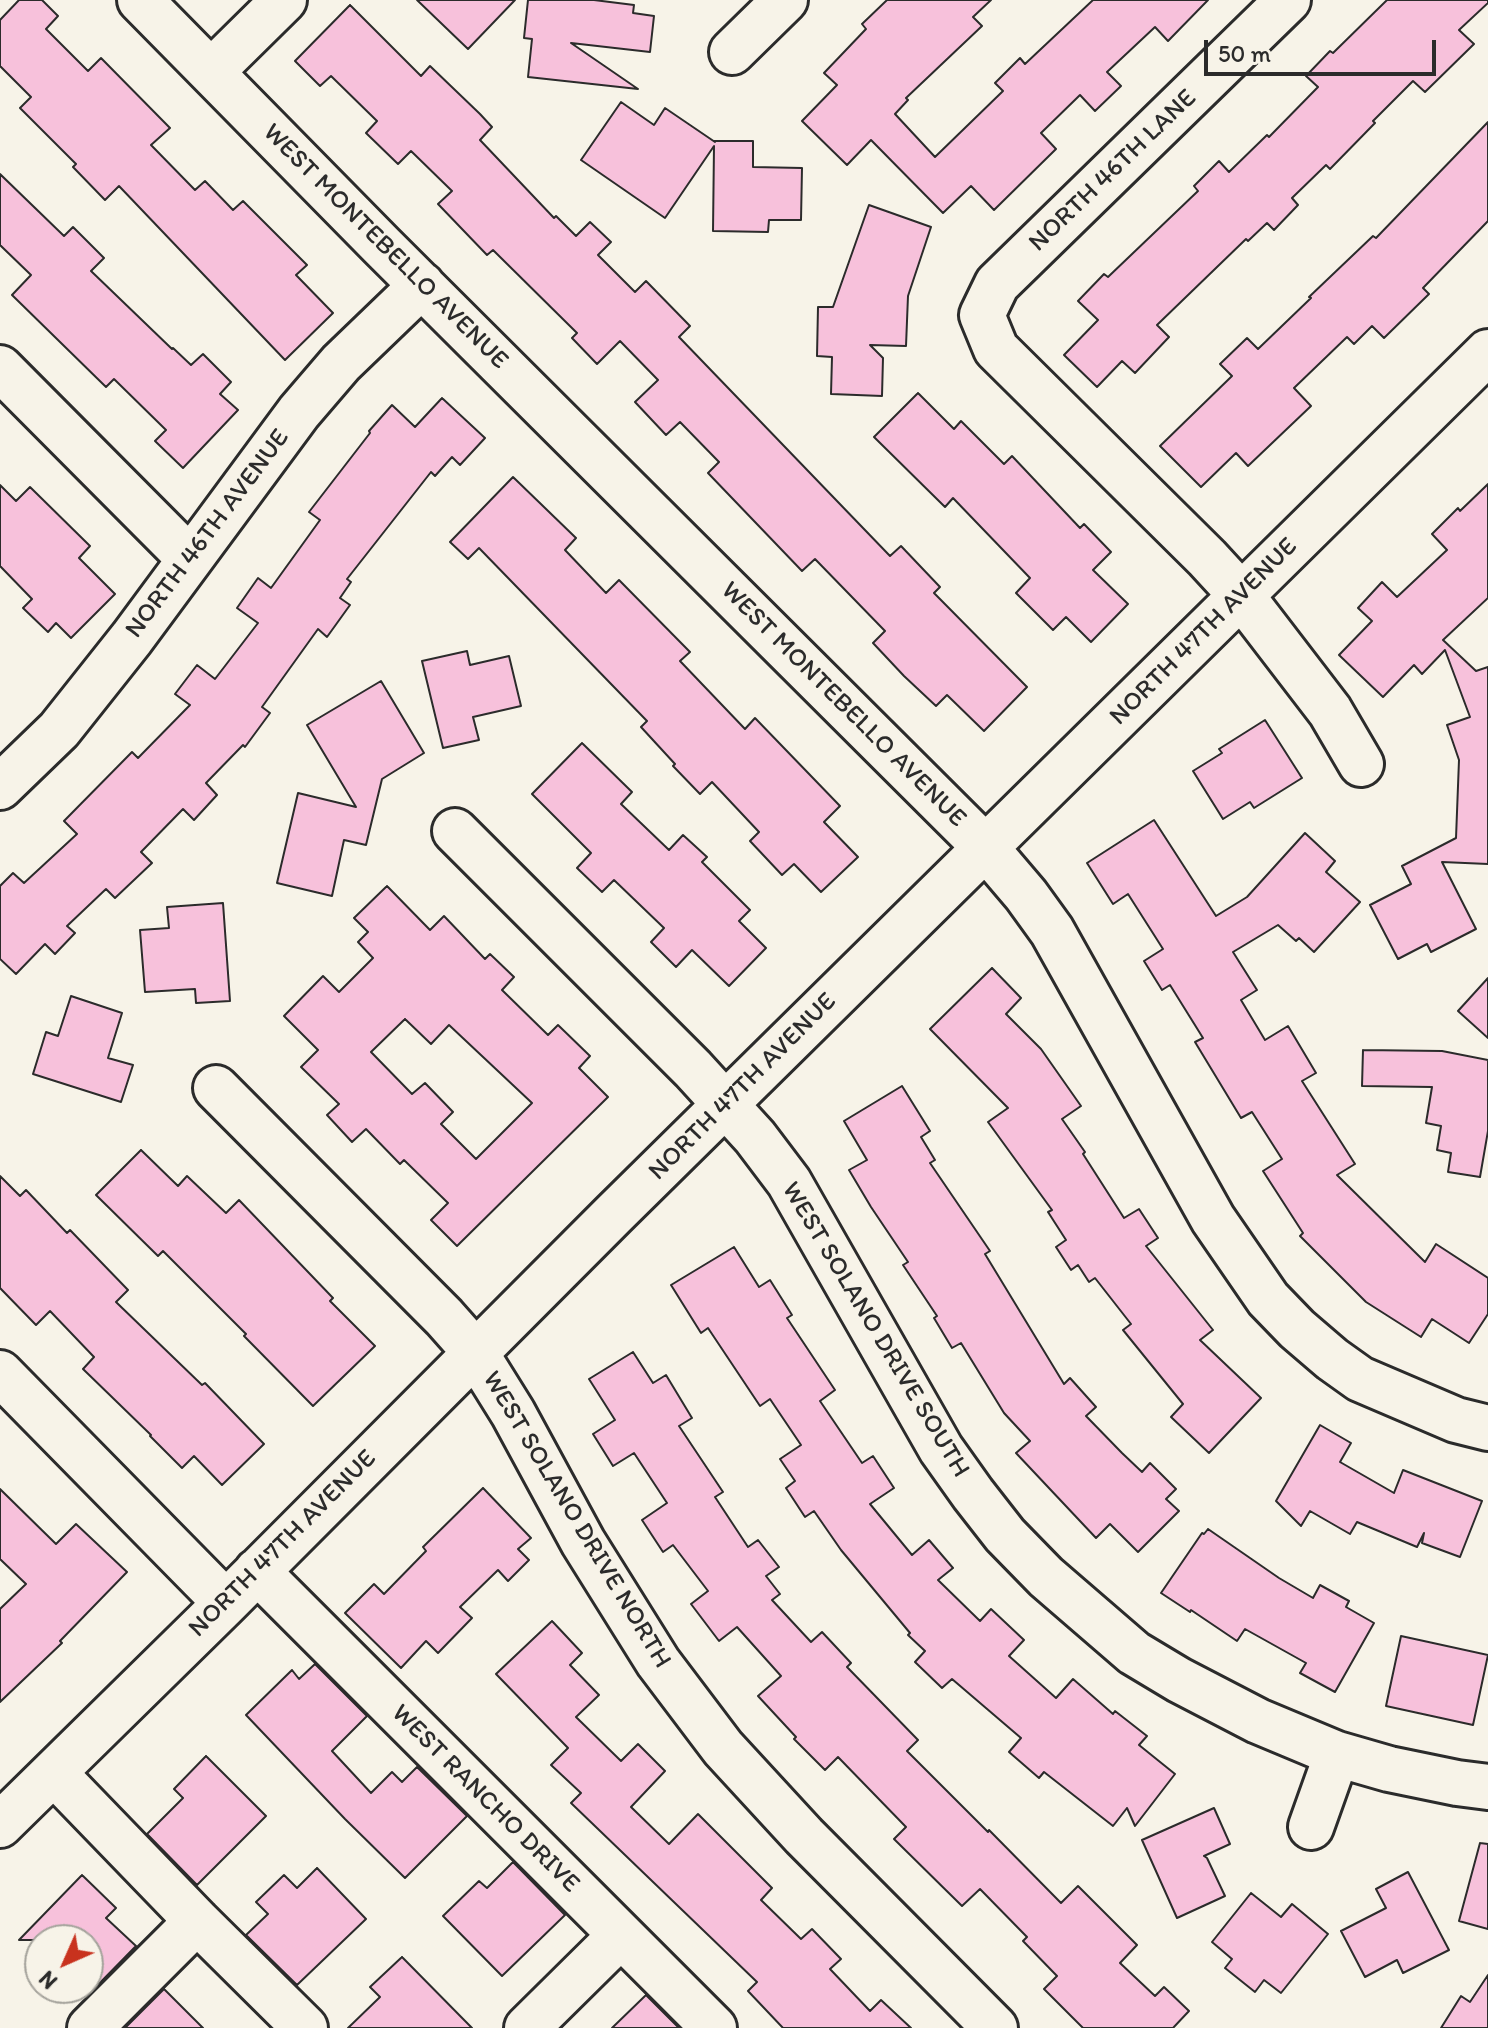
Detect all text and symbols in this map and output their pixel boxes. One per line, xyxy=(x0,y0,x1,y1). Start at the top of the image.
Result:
scale bar xyxy=(1208,24,1440,74)
text: 50 m xyxy=(1218,39,1271,68)
street label: NORTH 46TH LANE xyxy=(1023,83,1203,259)
street label: WEST MONTEBELLO AVENUE xyxy=(256,118,514,376)
street label: NORTH 46TH AVENUE xyxy=(119,423,297,645)
street label: NORTH 47TH AVENUE xyxy=(1104,532,1304,732)
street label: WEST MONTEBELLO AVENUE xyxy=(714,576,972,834)
street label: NORTH 47TH AVENUE xyxy=(643,987,843,1187)
street label: WEST SOLANO DRIVE SOUTH xyxy=(774,1177,976,1483)
street label: WEST SOLANO DRIVE NORTH xyxy=(475,1366,677,1674)
street label: NORTH 47TH AVENUE xyxy=(183,1444,383,1644)
street label: WEST RANCHO DRIVE xyxy=(384,1698,586,1900)
north arrow xyxy=(24,1924,104,2004)
text: N xyxy=(33,1965,63,1995)

